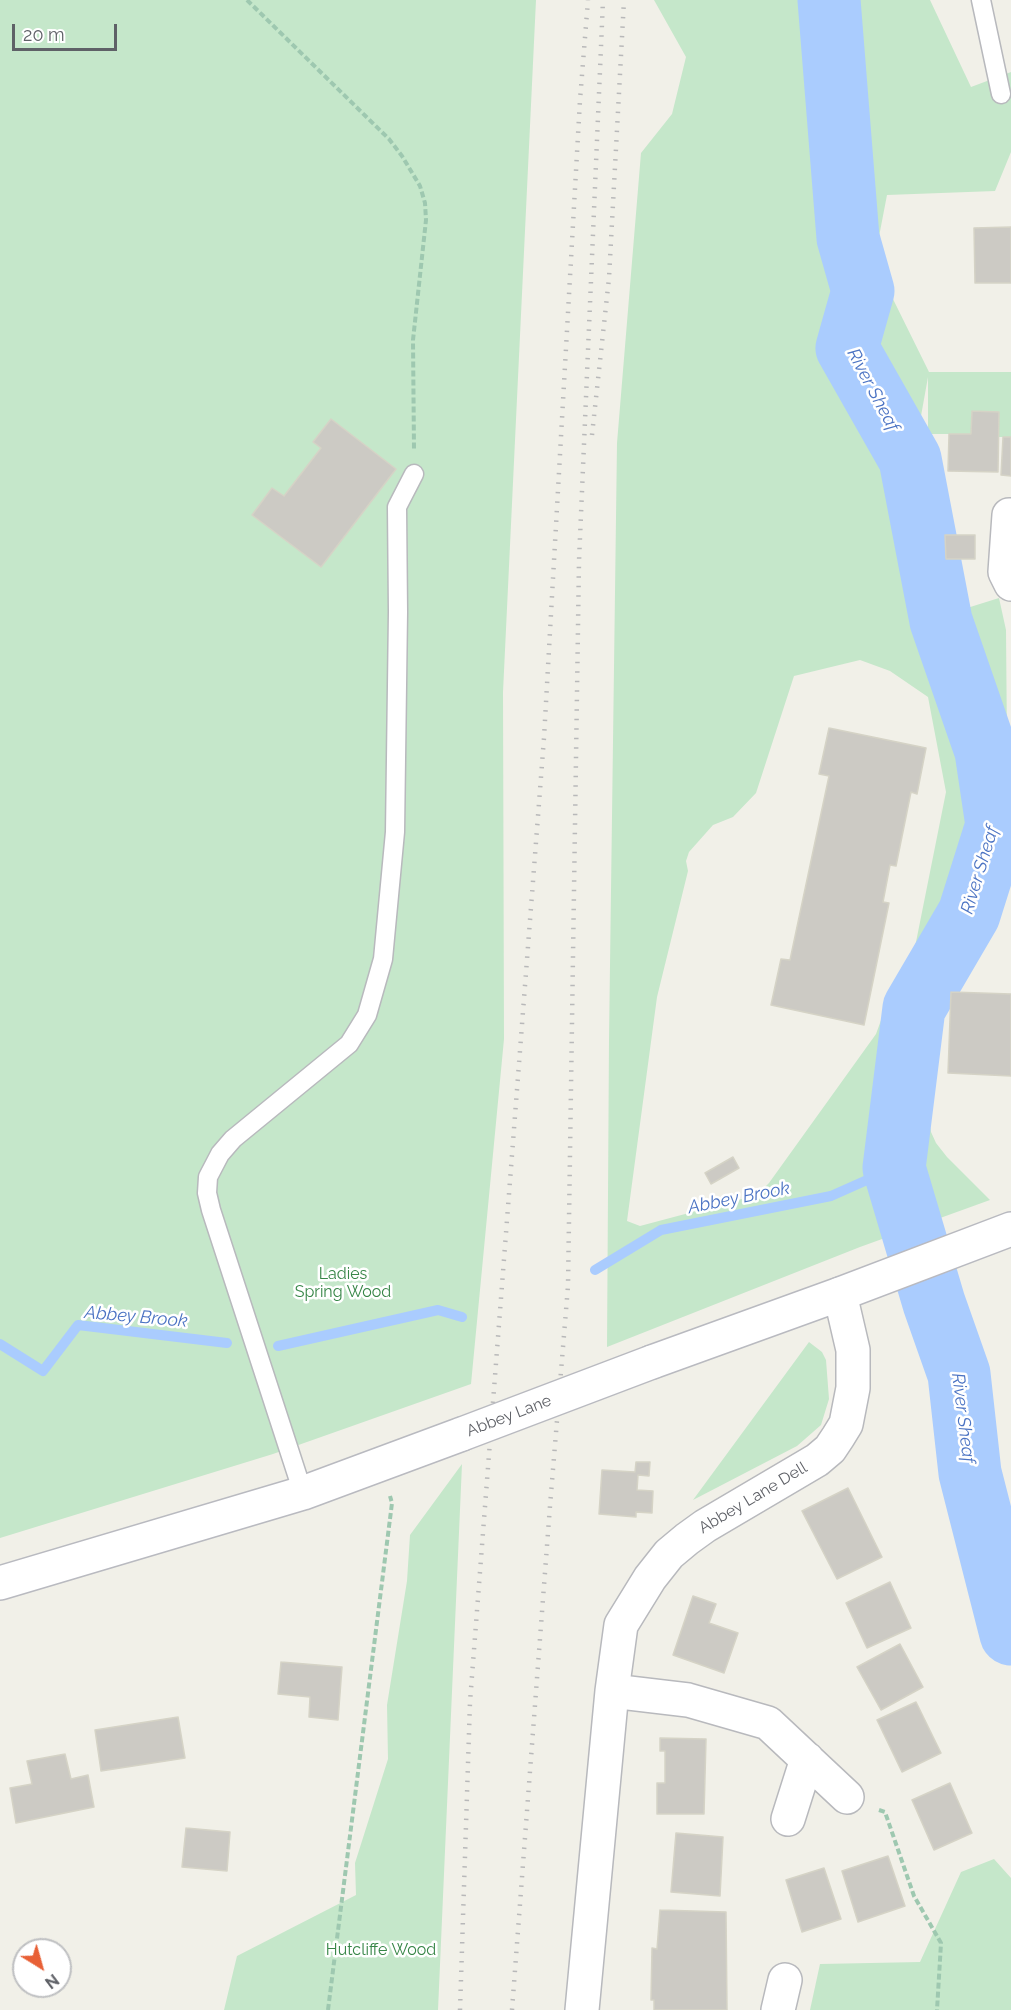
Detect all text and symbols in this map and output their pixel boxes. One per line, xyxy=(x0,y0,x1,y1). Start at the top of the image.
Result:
scale bar xyxy=(15,12,120,50)
text: 20 m xyxy=(23,24,65,45)
water label: River Sheaf xyxy=(842,345,904,435)
water label: River Sheaf xyxy=(956,823,1004,917)
water label: Abbey Brook xyxy=(686,1178,792,1218)
park label: Ladies Spring Wood xyxy=(295,1264,391,1302)
water label: Abbey Brook xyxy=(84,1302,188,1332)
water label: River Sheaf xyxy=(947,1372,979,1464)
street label: Abbey Lane xyxy=(464,1391,554,1441)
street label: Abbey Lane Dell xyxy=(695,1458,811,1538)
north arrow xyxy=(12,1938,72,1998)
park label: Hutcliffe Wood xyxy=(326,1940,436,1960)
text: N xyxy=(41,1970,63,1992)

